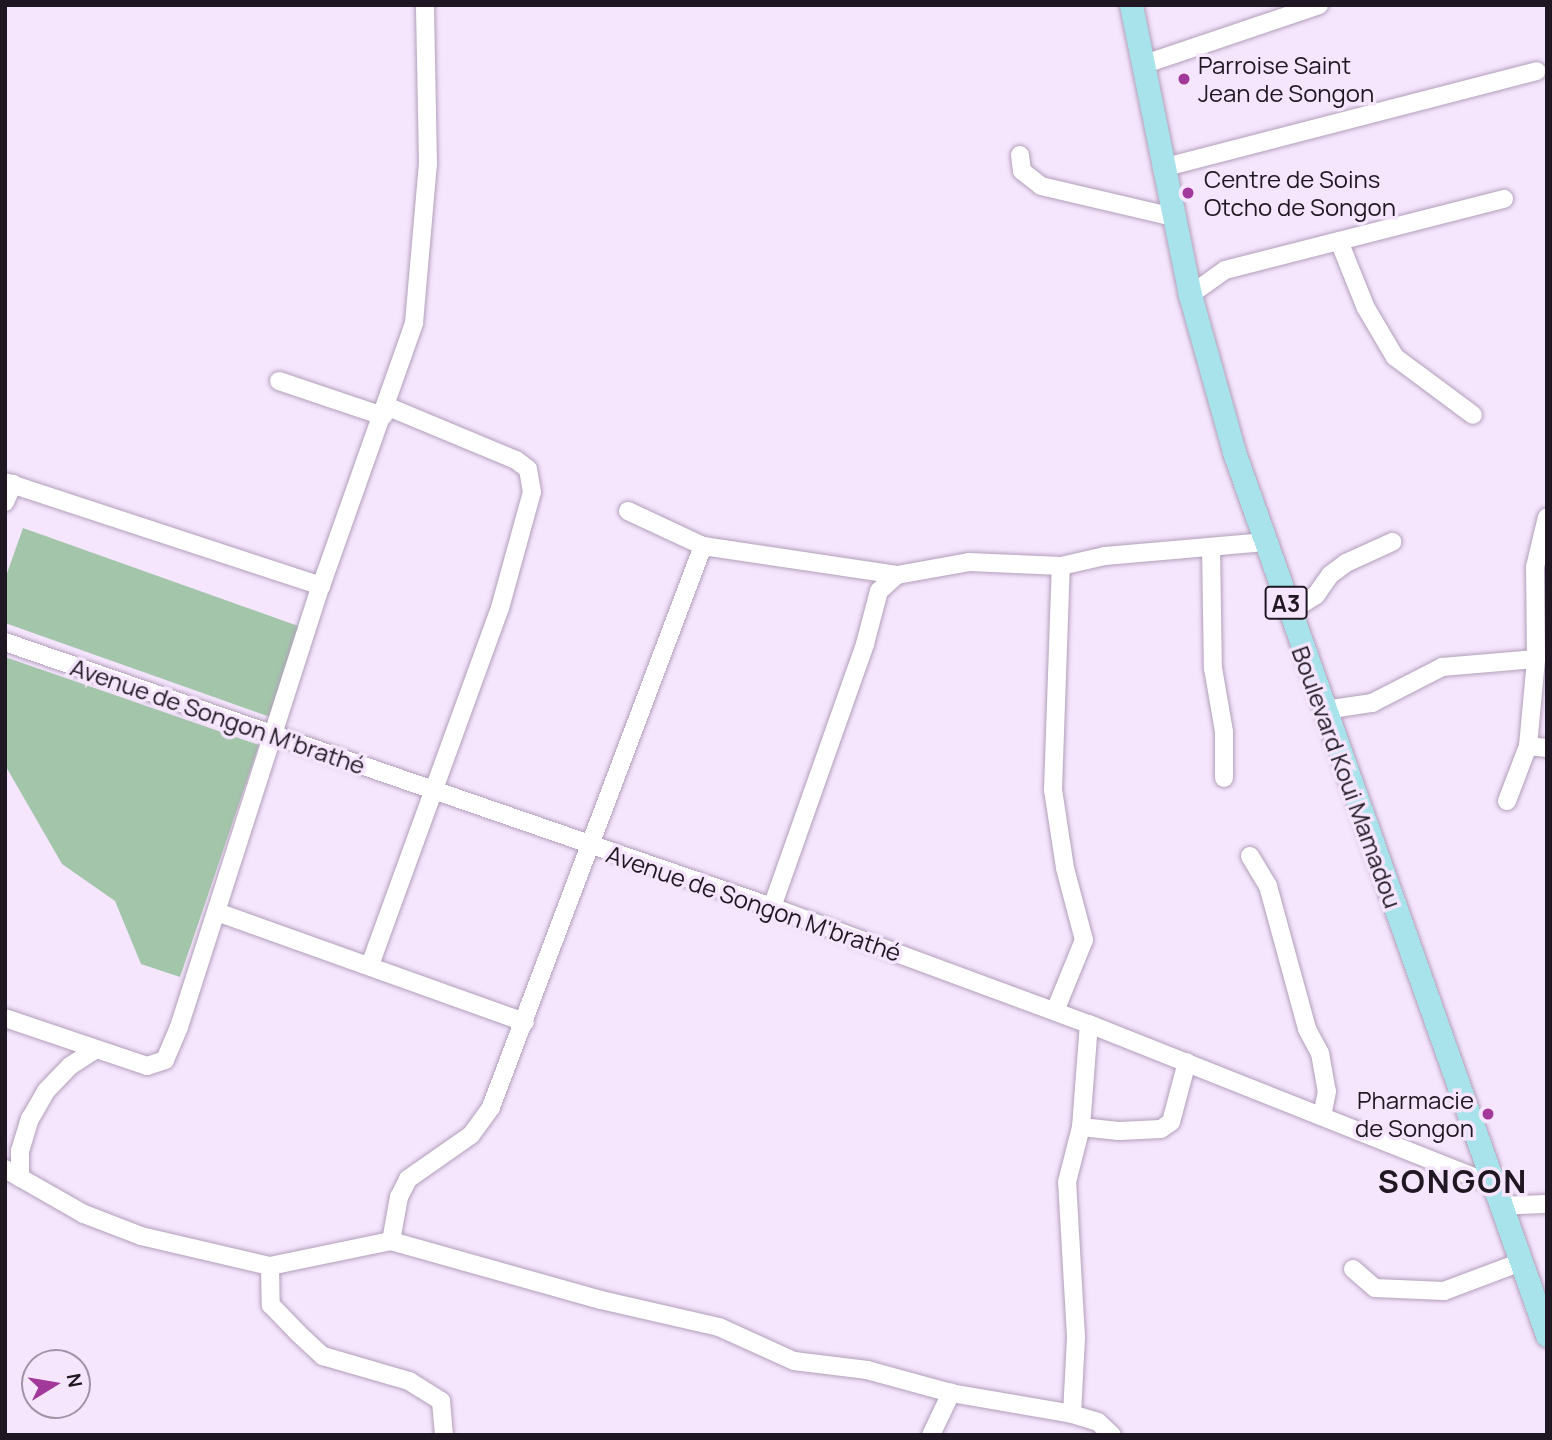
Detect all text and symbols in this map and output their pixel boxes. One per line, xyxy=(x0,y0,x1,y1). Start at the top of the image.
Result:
place label: Parroise Saint Jean de Songon xyxy=(1198,51,1374,107)
marker: Parroise Saint Jean de Songon xyxy=(1176,71,1192,87)
place label: Centre de Soins Otcho de Songon xyxy=(1204,165,1396,221)
marker: Centre de Soins Otcho de Songon xyxy=(1178,183,1198,203)
road number: A3 xyxy=(1263,583,1309,622)
street label: Boulevard Koui Mamadou xyxy=(1286,642,1408,912)
street label: Avenue de Songon M'brathé xyxy=(67,652,369,780)
street label: Avenue de Songon M'brathé xyxy=(603,839,905,967)
place label: Pharmacie de Songon xyxy=(1355,1086,1474,1142)
marker: Pharmacie de Songon xyxy=(1480,1106,1496,1122)
district label: SONGON xyxy=(1379,1162,1527,1200)
north arrow xyxy=(21,1349,91,1419)
text: N xyxy=(61,1371,89,1390)

